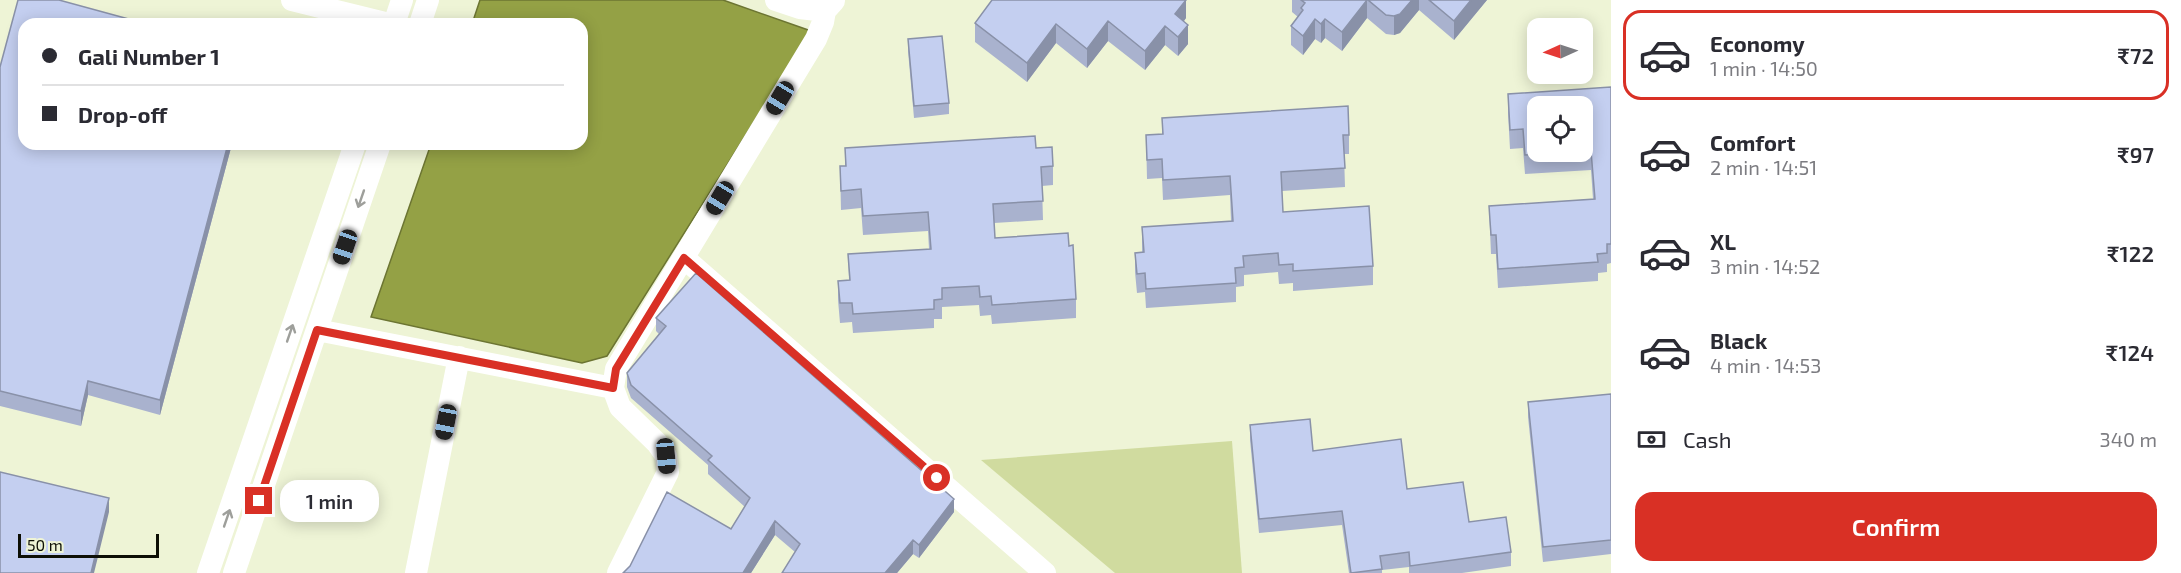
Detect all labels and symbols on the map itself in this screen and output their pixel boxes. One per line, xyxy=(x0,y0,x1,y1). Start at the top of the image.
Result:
north arrow xyxy=(1527,18,1593,84)
car xyxy=(763,78,797,118)
car xyxy=(703,178,737,218)
one-way arrow xyxy=(354,189,365,208)
car xyxy=(331,227,359,267)
one-way arrow xyxy=(286,324,297,343)
car xyxy=(434,403,458,441)
car xyxy=(655,437,677,475)
route start xyxy=(923,464,950,491)
callout: 1 min xyxy=(280,480,379,522)
route end xyxy=(245,487,272,514)
one-way arrow xyxy=(223,509,234,528)
scale bar xyxy=(18,531,159,558)

